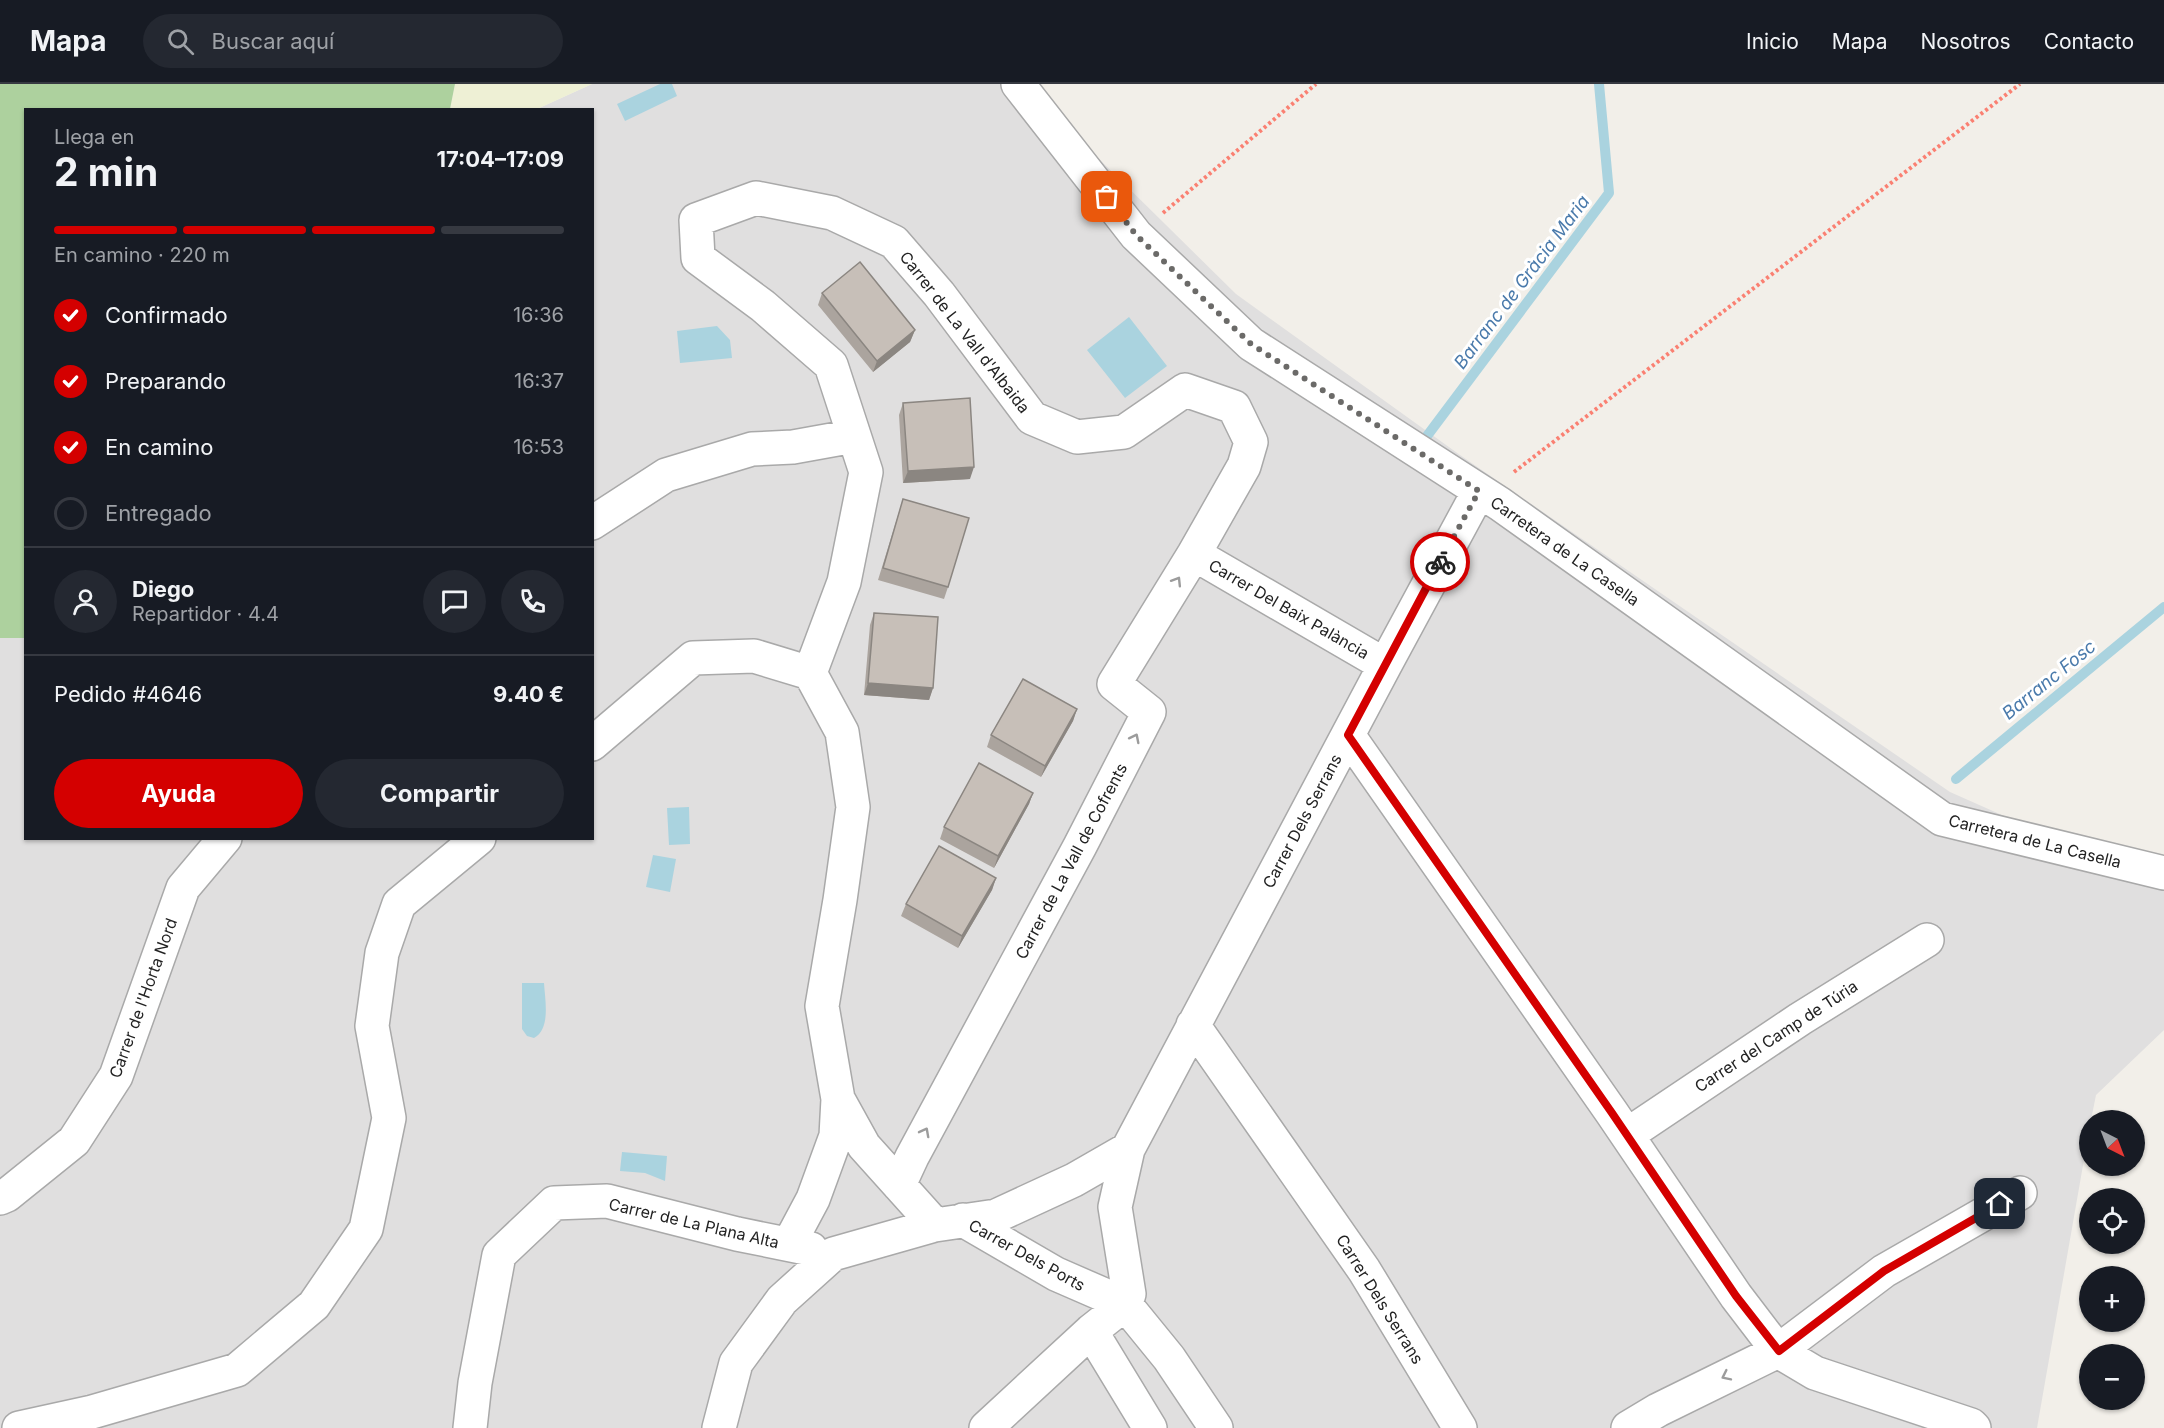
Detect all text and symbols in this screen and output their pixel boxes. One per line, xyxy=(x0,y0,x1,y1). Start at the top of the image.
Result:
search box xyxy=(143,14,563,68)
text: Mapa xyxy=(30,24,107,58)
icon: search xyxy=(164,25,197,58)
text: Buscar aquí xyxy=(212,28,334,54)
text: Inicio xyxy=(1746,29,1799,54)
text: Mapa xyxy=(1832,29,1887,54)
text: Nosotros xyxy=(1920,29,2011,54)
text: Contacto xyxy=(2044,29,2134,54)
text: Llega en xyxy=(54,125,134,149)
text: 17:04–17:09 xyxy=(436,146,564,172)
text: 2 min xyxy=(54,148,158,195)
pin xyxy=(1081,171,1132,222)
icon: bag xyxy=(1090,180,1123,213)
water label: Barranc de Gràcia Maria xyxy=(1450,191,1594,373)
text: En camino · 220 m xyxy=(54,243,230,267)
street label: Carrer de La Vall d'Albaida xyxy=(896,247,1034,417)
icon: check xyxy=(54,299,87,332)
text: Confirmado xyxy=(105,302,228,328)
text: 16:36 xyxy=(513,303,564,327)
icon: check xyxy=(54,365,87,398)
text: Preparando xyxy=(105,368,226,394)
text: 16:37 xyxy=(514,369,564,393)
icon: check xyxy=(54,431,87,464)
text: En camino xyxy=(105,434,213,460)
text: 16:53 xyxy=(513,435,564,459)
street label: Carretera de La Casella xyxy=(1487,492,1643,610)
text: Entregado xyxy=(105,500,212,526)
courier xyxy=(1410,532,1470,592)
icon: bike xyxy=(1424,546,1457,579)
street label: Carrer Del Baix Palància xyxy=(1205,555,1373,663)
button: person xyxy=(54,570,117,633)
button: chat xyxy=(423,570,486,633)
button: phone xyxy=(501,570,564,633)
text: Diego xyxy=(132,576,194,602)
one-way arrow xyxy=(1169,577,1180,588)
text: Repartidor · 4.4 xyxy=(132,602,279,626)
water label: Barranc Fosc xyxy=(1998,636,2100,724)
text: Pedido #4646 xyxy=(54,681,202,707)
text: 9.40 € xyxy=(493,681,564,707)
one-way arrow xyxy=(1128,734,1140,745)
street label: Carrer Dels Serrans xyxy=(1258,751,1346,891)
button: Ayuda xyxy=(54,759,303,828)
button: Compartir xyxy=(315,759,564,828)
street label: Carrer de La Vall de Cofrents xyxy=(1011,760,1131,962)
street label: Carretera de La Casella xyxy=(1947,810,2123,872)
street label: Carrer de l'Horta Nord xyxy=(105,915,181,1081)
street label: Carrer del Camp de Túria xyxy=(1691,976,1861,1096)
north arrow xyxy=(2079,1110,2145,1176)
map controls xyxy=(2079,1110,2145,1410)
one-way arrow xyxy=(918,1128,929,1139)
pin xyxy=(1974,1178,2025,1229)
icon: home xyxy=(1983,1187,2016,1220)
button: locate xyxy=(2079,1188,2145,1254)
street label: Carrer de La Plana Alta xyxy=(607,1194,781,1252)
street label: Carrer Dels Ports xyxy=(965,1215,1089,1295)
street label: Carrer Dels Serrans xyxy=(1332,1231,1428,1367)
button: + xyxy=(2079,1266,2145,1332)
button: − xyxy=(2079,1344,2145,1410)
one-way arrow xyxy=(1721,1369,1732,1381)

